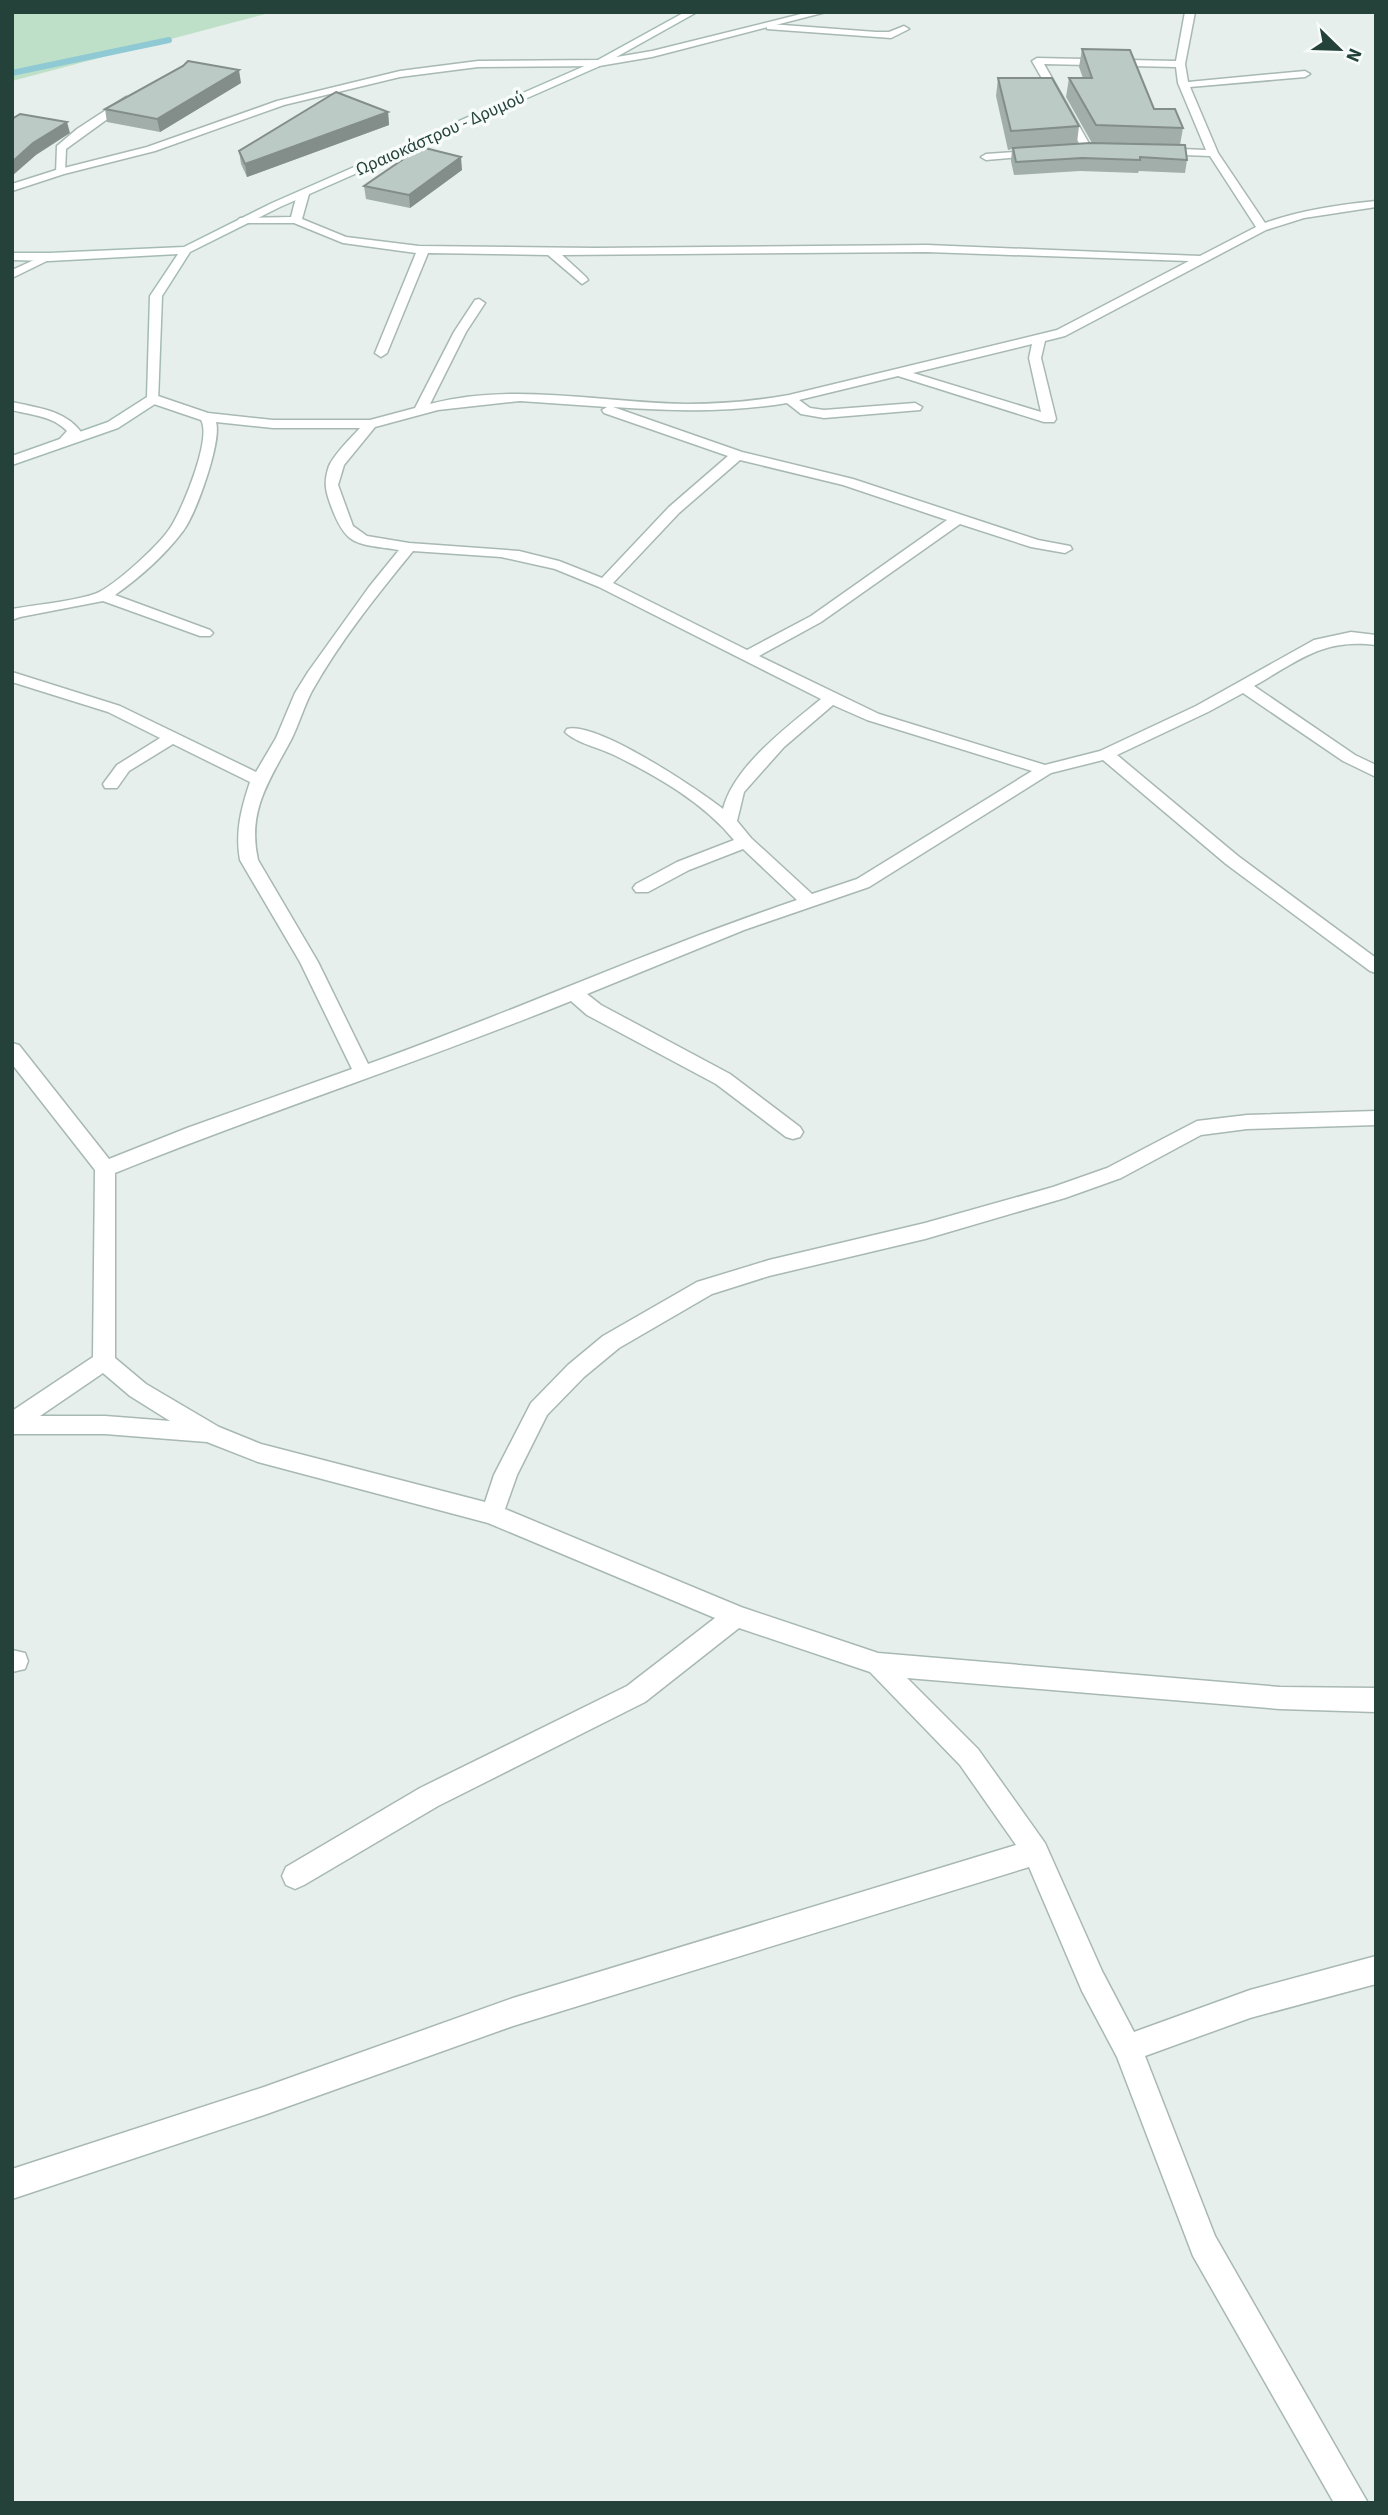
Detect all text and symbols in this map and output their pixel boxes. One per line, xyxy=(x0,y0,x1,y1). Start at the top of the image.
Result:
north arrow xyxy=(1304,14,1374,84)
text: N xyxy=(1338,44,1368,66)
street label: Ωραιοκάστρου - Δρυμού xyxy=(352,85,529,182)

